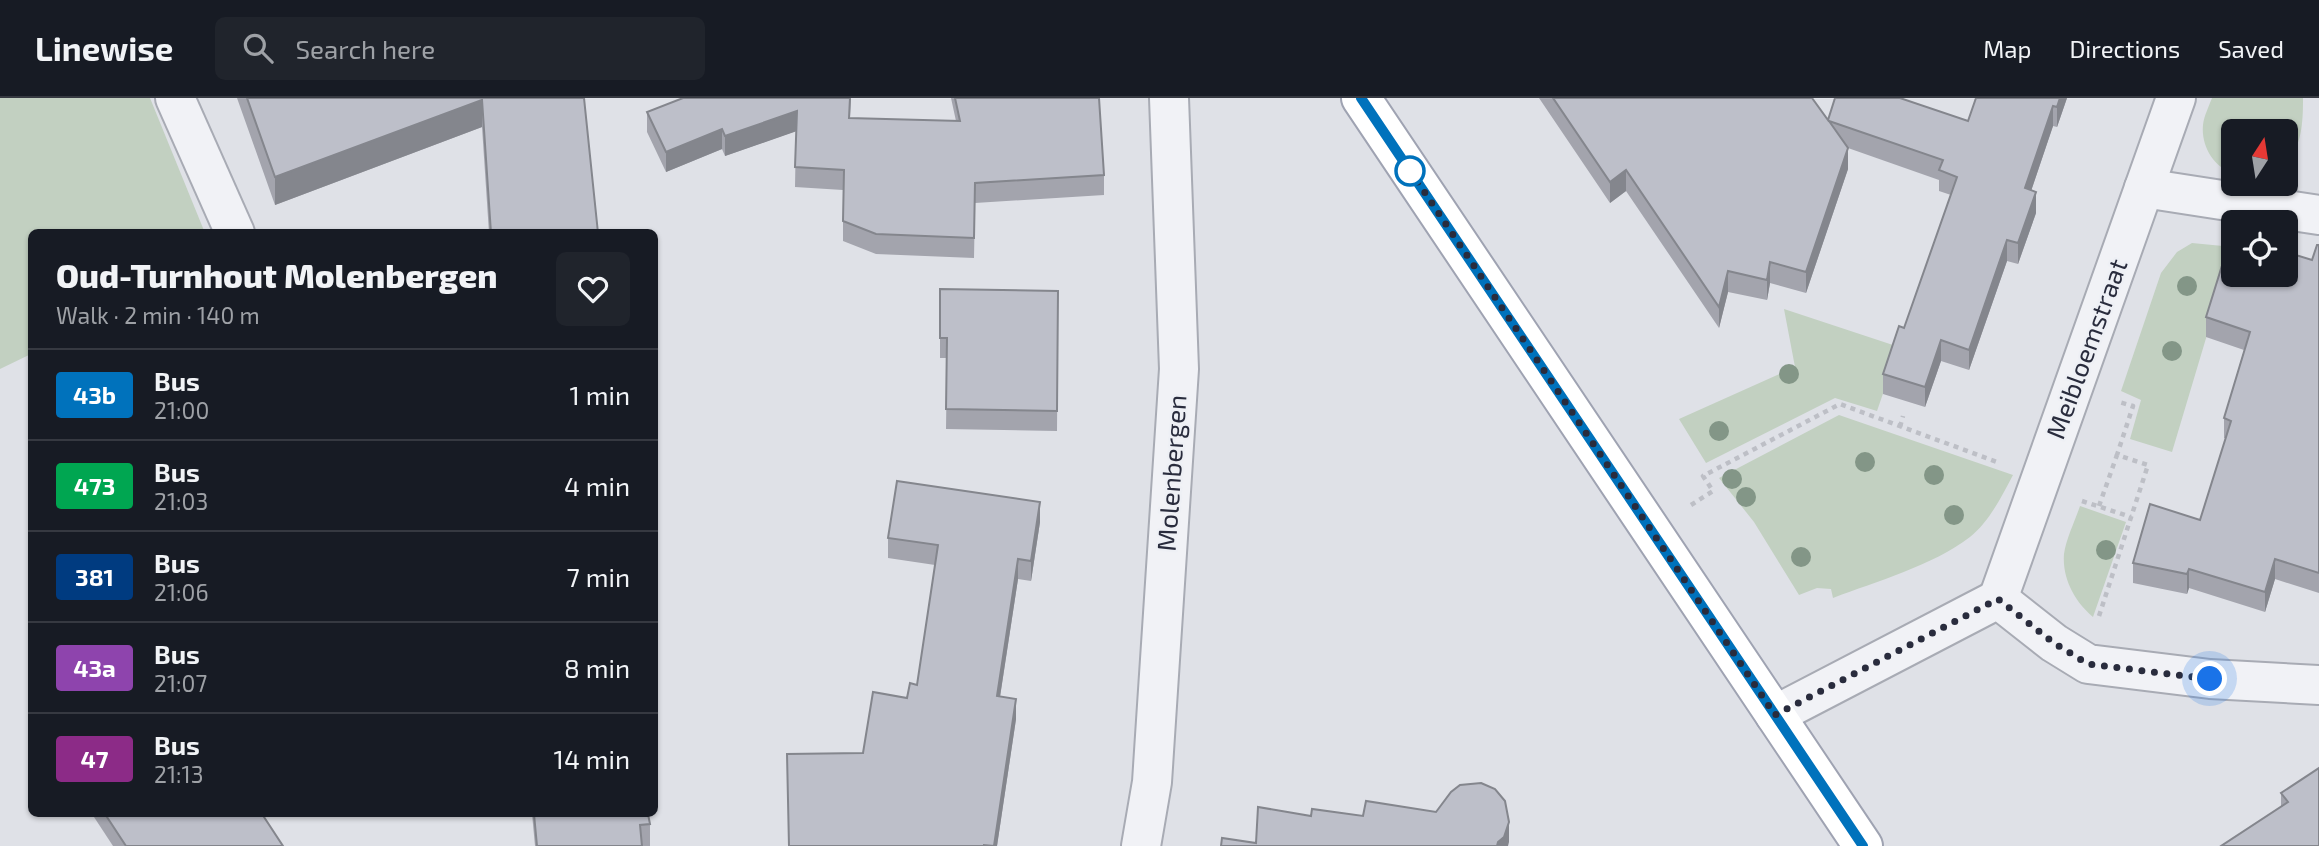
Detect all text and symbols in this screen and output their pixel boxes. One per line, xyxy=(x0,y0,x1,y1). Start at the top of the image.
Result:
search box xyxy=(215,17,705,80)
text: Linewise xyxy=(35,28,173,68)
icon: search xyxy=(239,29,277,67)
text: Search here xyxy=(295,33,435,64)
text: Map xyxy=(1983,34,2031,63)
text: Directions xyxy=(2069,34,2180,63)
text: Saved xyxy=(2218,34,2284,63)
north arrow xyxy=(2221,119,2298,196)
map controls xyxy=(2221,119,2298,287)
unlabelled marker xyxy=(1395,156,1425,186)
button: locate xyxy=(2221,210,2298,287)
button: heart xyxy=(556,252,630,326)
street label: Meibloemstraat xyxy=(2039,254,2133,443)
text: Oud-Turnhout Molenbergen xyxy=(56,255,498,295)
text: Walk · 2 min · 140 m xyxy=(56,301,260,329)
text: Bus xyxy=(154,365,200,396)
text: 1 min xyxy=(570,379,630,410)
text: 43b xyxy=(73,380,116,409)
street label: Molenbergen xyxy=(1150,394,1191,552)
text: 21:00 xyxy=(154,396,209,424)
text: Bus xyxy=(154,456,200,487)
text: 4 min xyxy=(564,470,630,501)
text: 473 xyxy=(74,471,115,500)
text: 21:03 xyxy=(154,487,208,515)
text: Bus xyxy=(154,547,200,578)
text: 7 min xyxy=(567,561,630,592)
text: 381 xyxy=(75,562,114,591)
text: 21:06 xyxy=(154,578,209,606)
text: Bus xyxy=(154,638,200,669)
text: 8 min xyxy=(564,652,630,683)
text: 43a xyxy=(73,653,116,682)
your location xyxy=(2192,661,2227,696)
text: 21:07 xyxy=(154,669,207,697)
text: Bus xyxy=(154,729,200,760)
text: 14 min xyxy=(554,743,630,774)
text: 47 xyxy=(81,744,108,773)
text: 21:13 xyxy=(154,760,203,788)

